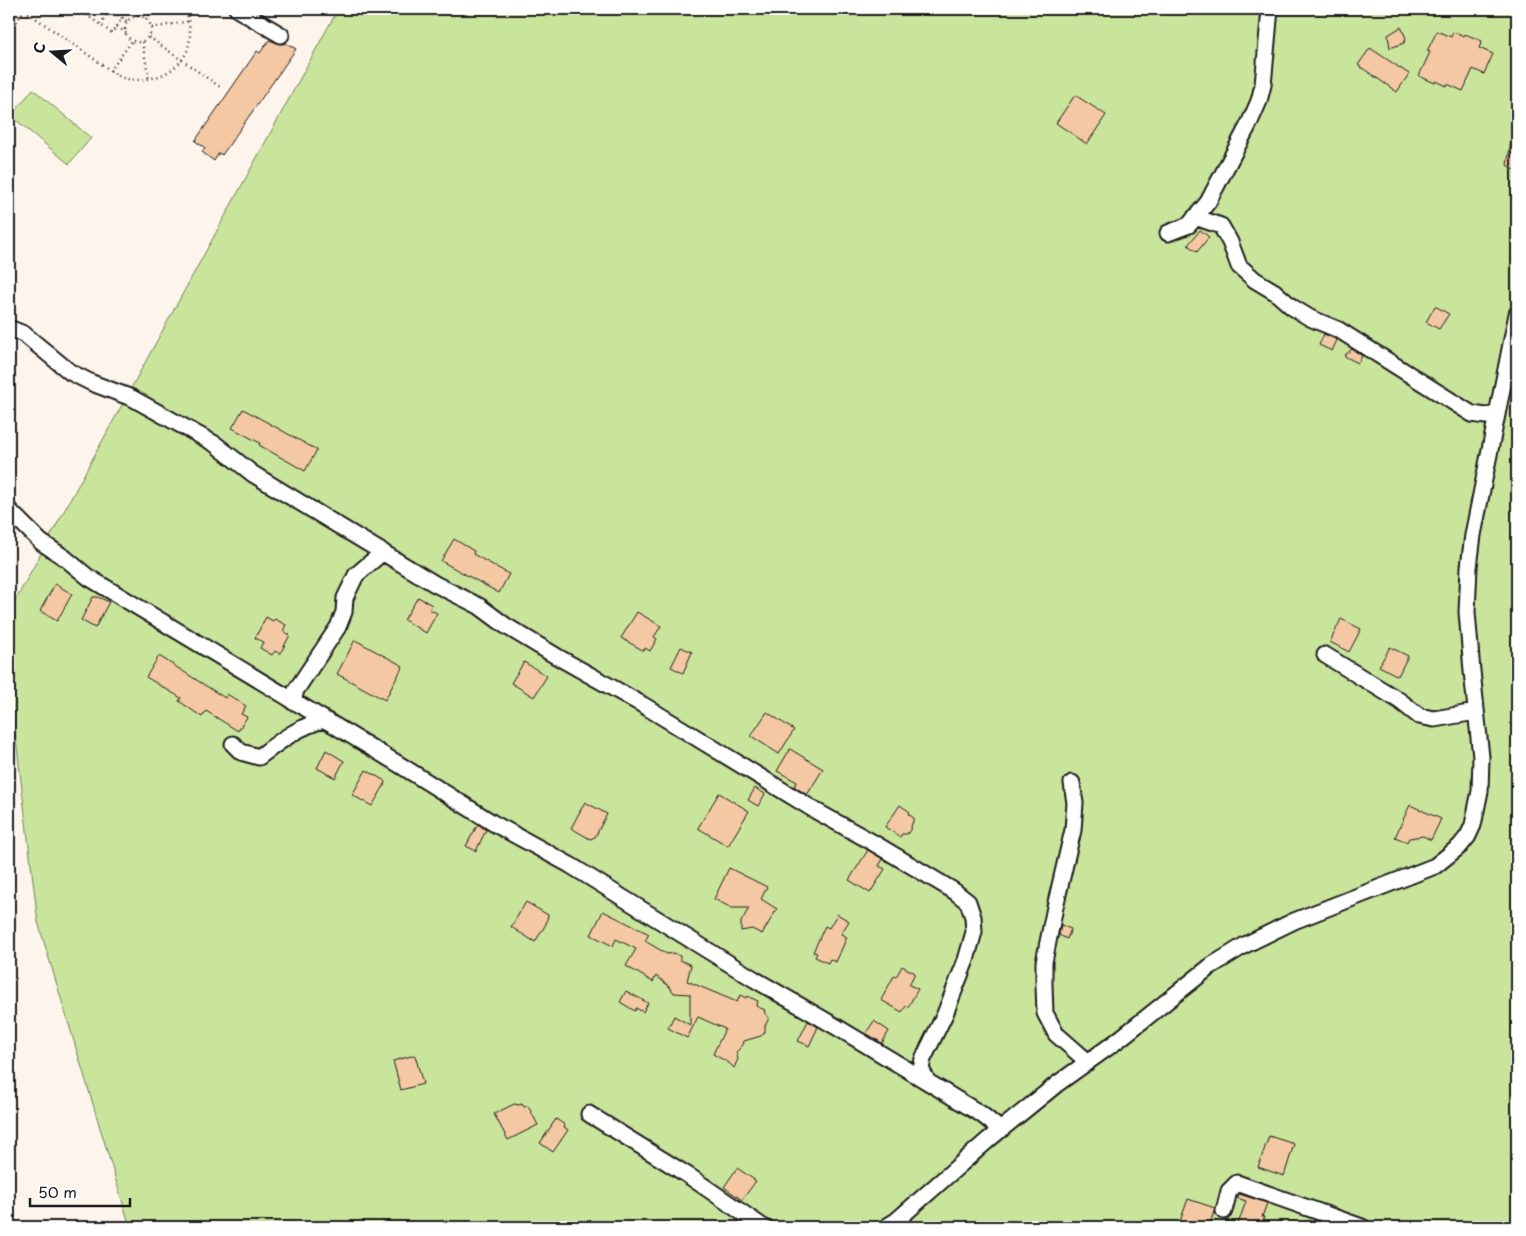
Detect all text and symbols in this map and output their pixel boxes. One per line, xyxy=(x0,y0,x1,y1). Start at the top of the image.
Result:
north arrow xyxy=(28,28,78,78)
text: С xyxy=(28,40,51,56)
scale bar xyxy=(30,1176,130,1208)
text: 50 m xyxy=(38,1180,77,1203)

